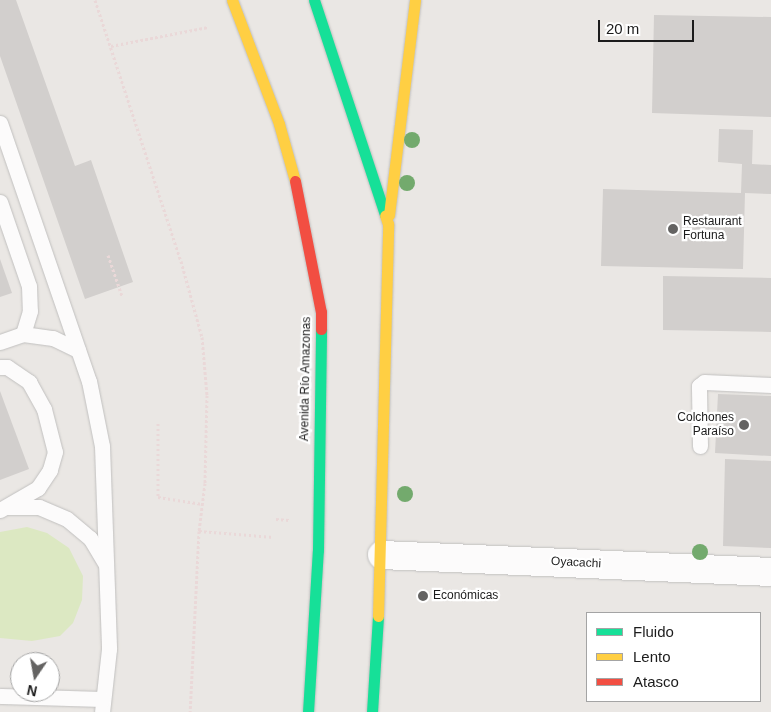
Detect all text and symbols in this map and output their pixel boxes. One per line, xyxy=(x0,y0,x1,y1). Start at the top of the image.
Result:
scale bar xyxy=(601,10,697,42)
text: 20 m xyxy=(606,20,639,37)
place label: Restaurant Fortuna xyxy=(683,215,742,243)
marker: Restaurant Fortuna xyxy=(667,223,679,235)
street label: Avenida Río Amazonas xyxy=(298,316,314,442)
place label: Colchones Paraíso xyxy=(677,411,734,439)
marker: Colchones Paraíso xyxy=(738,419,750,431)
street label: Oyacachi xyxy=(551,555,601,571)
place label: Económicas xyxy=(433,589,498,603)
marker: Económicas xyxy=(417,590,429,602)
legend xyxy=(586,612,761,702)
text: Fluido xyxy=(633,623,674,640)
text: Lento xyxy=(633,648,671,665)
north arrow xyxy=(10,652,60,702)
text: Atasco xyxy=(633,673,679,690)
text: N xyxy=(25,682,39,700)

